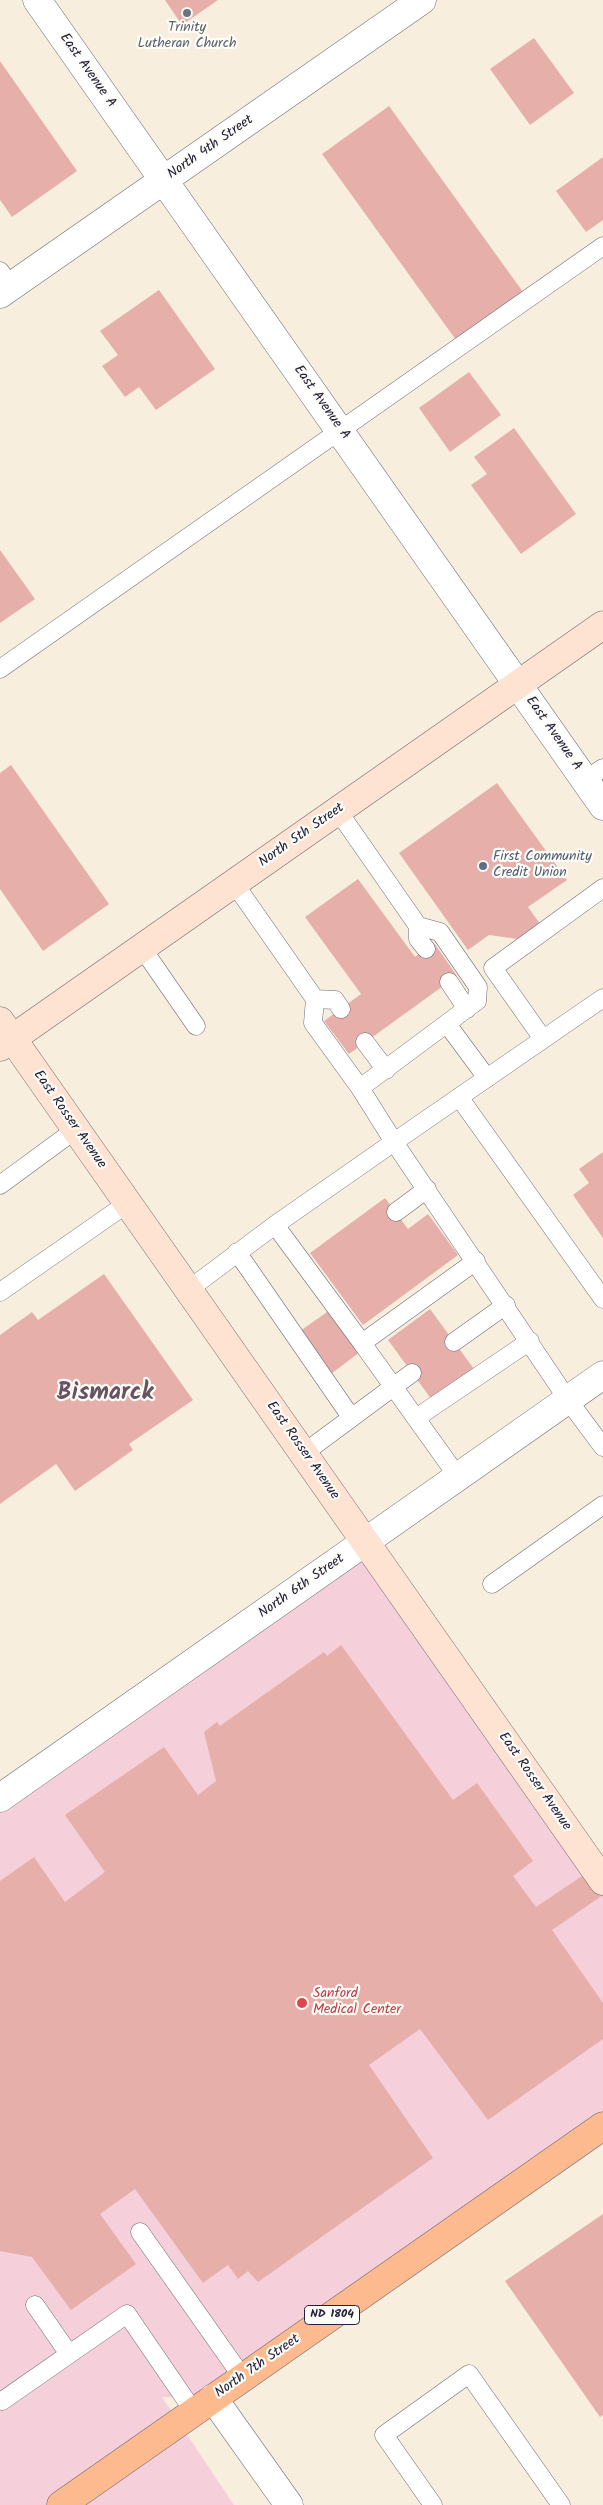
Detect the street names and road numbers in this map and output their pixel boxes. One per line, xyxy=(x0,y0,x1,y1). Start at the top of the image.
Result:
street label: East Avenue A xyxy=(55,31,119,111)
street label: North 4th Street xyxy=(165,112,257,184)
street label: East Avenue A xyxy=(289,363,353,443)
street label: East Avenue A xyxy=(521,694,585,774)
street label: North 5th Street xyxy=(256,800,348,872)
street label: East Rosser Avenue xyxy=(29,1068,109,1172)
street label: East Rosser Avenue xyxy=(262,1399,342,1503)
street label: North 6th Street xyxy=(256,1551,348,1623)
street label: East Rosser Avenue xyxy=(494,1730,574,1834)
road number: ND 1804 xyxy=(304,2306,360,2324)
street label: North 7th Street xyxy=(212,2332,304,2402)

